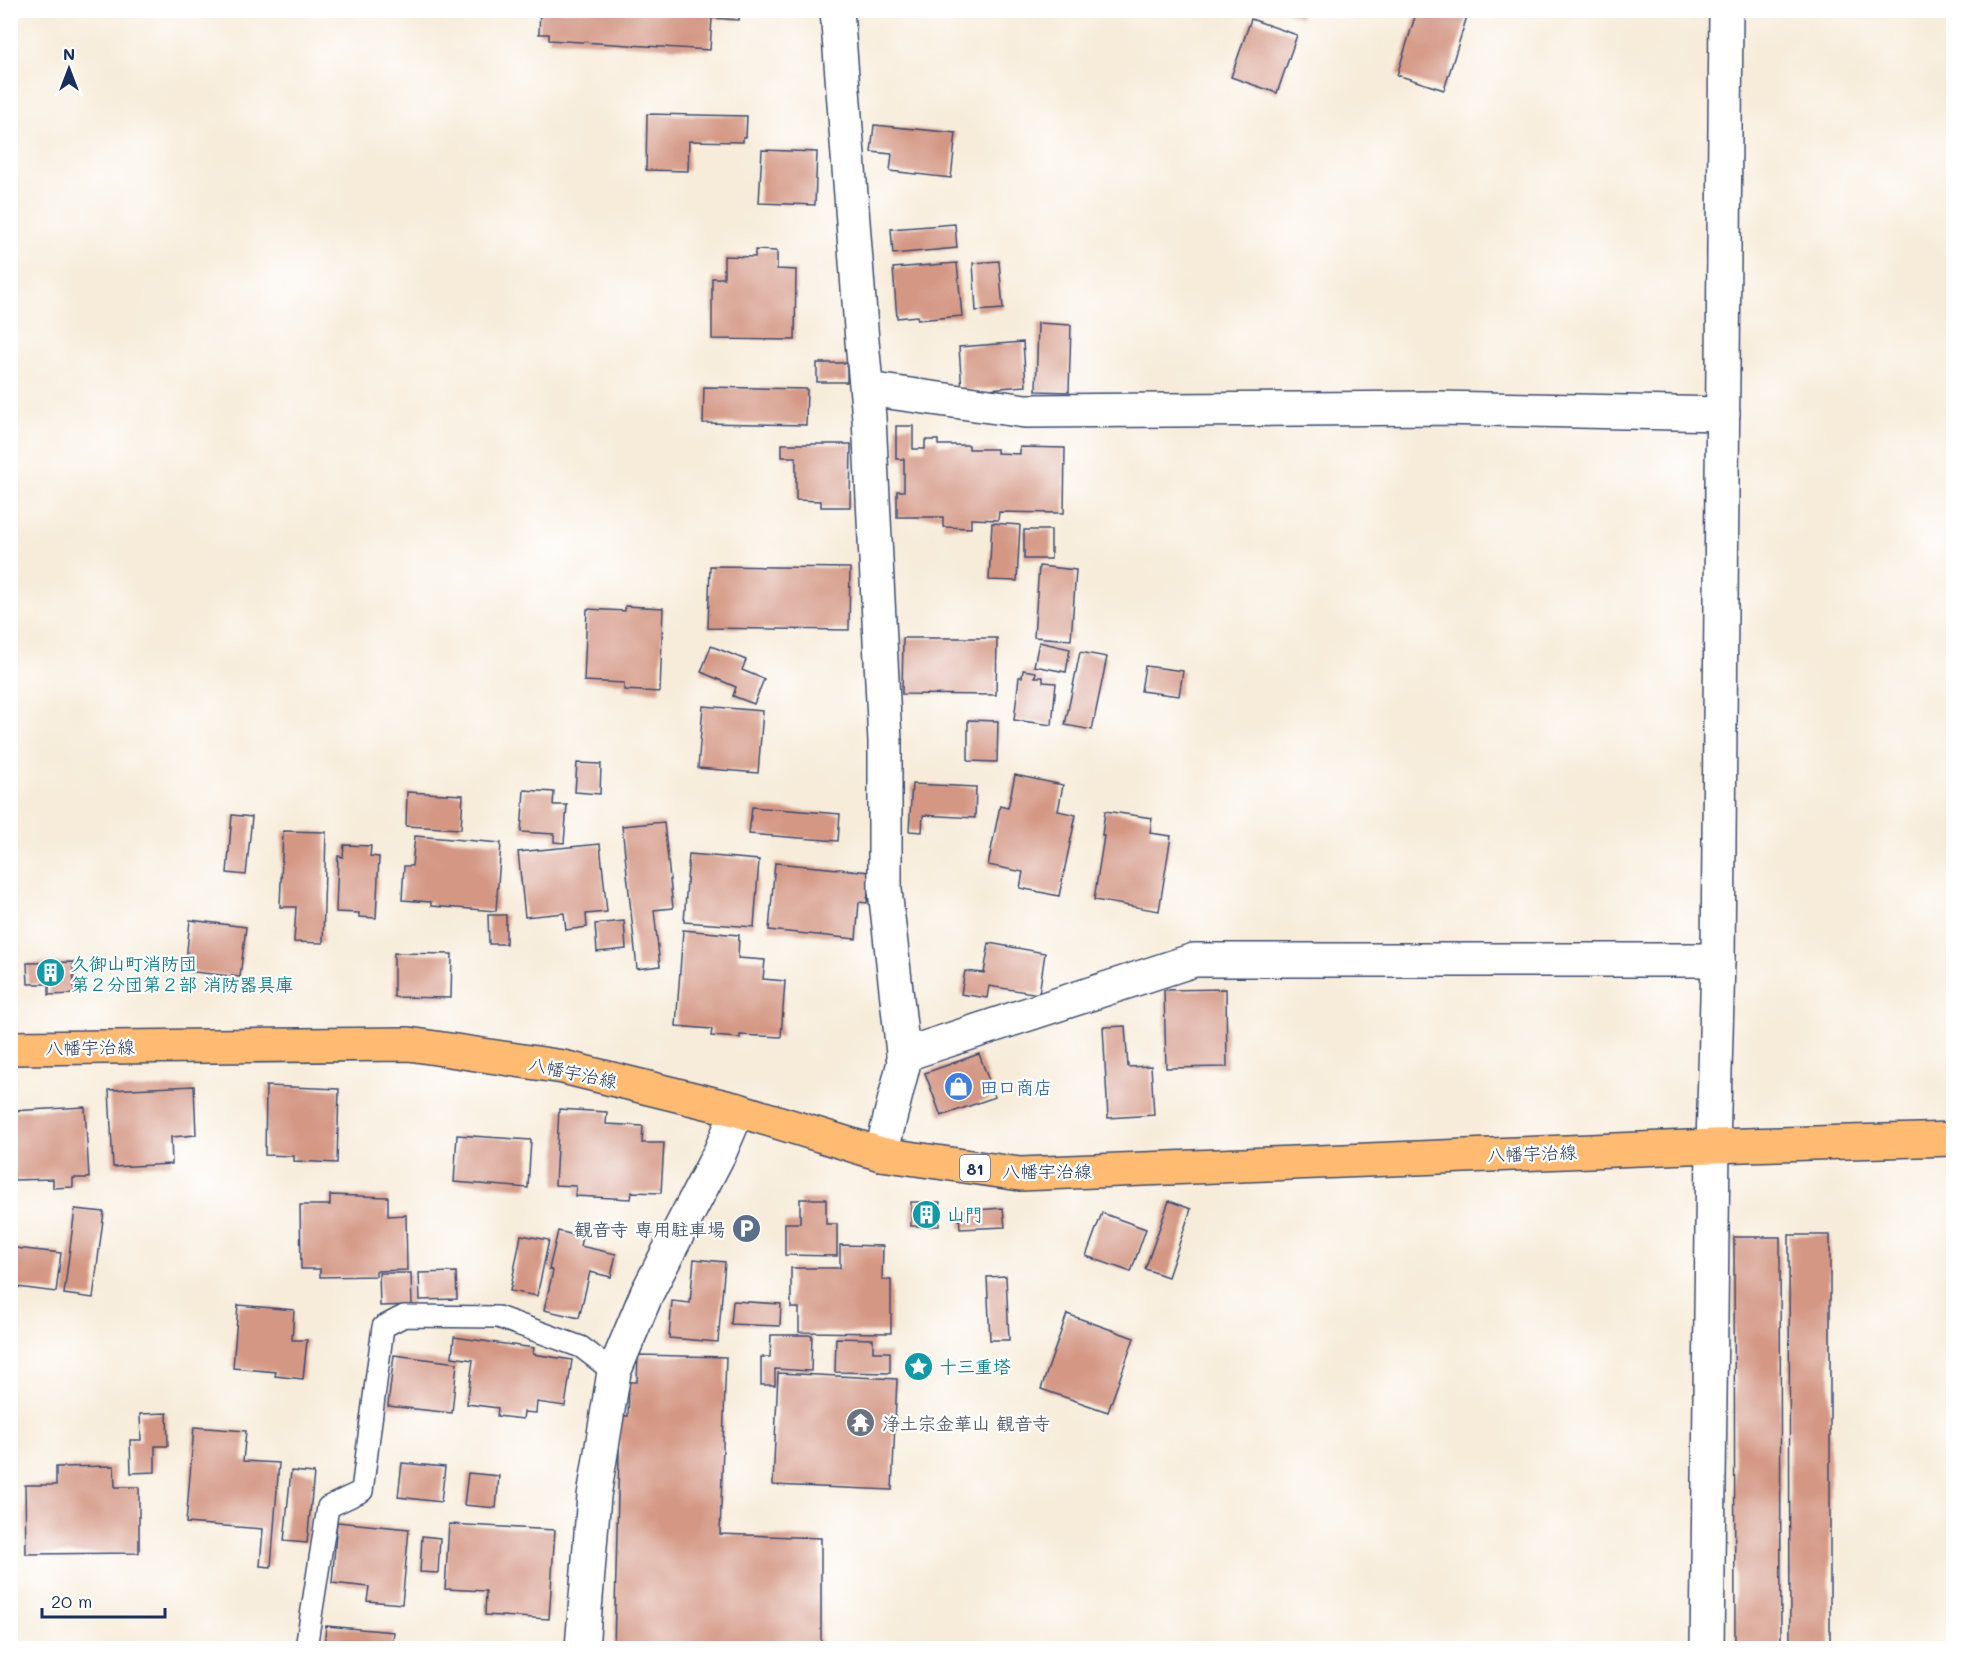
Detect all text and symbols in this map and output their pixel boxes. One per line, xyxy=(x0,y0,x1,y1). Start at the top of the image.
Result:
north arrow xyxy=(39,39,99,99)
text: N xyxy=(63,43,75,64)
place label: 久御山町消防団 第２分団第２部 消防器具庫 xyxy=(71,951,293,996)
building icon: 久御山町消防団 第２分団第２部 消防器具庫 xyxy=(34,957,66,989)
street label: 八幡宇治線 xyxy=(45,1034,135,1060)
street label: 八幡宇治線 xyxy=(526,1051,620,1093)
shop icon: 田口商店 xyxy=(943,1071,975,1103)
place label: 田口商店 xyxy=(980,1075,1052,1099)
street label: 八幡宇治線 xyxy=(1487,1139,1577,1167)
road number: 81 xyxy=(960,1155,990,1181)
street label: 八幡宇治線 xyxy=(1002,1159,1092,1183)
building icon: 山門 xyxy=(910,1198,942,1230)
place label: 山門 xyxy=(947,1202,983,1226)
parking icon: 観音寺 専用駐車場 xyxy=(730,1213,762,1245)
place label: 観音寺 専用駐車場 xyxy=(575,1217,725,1241)
place icon: 十三重塔 xyxy=(902,1350,934,1382)
place label: 十三重塔 xyxy=(939,1354,1011,1378)
temple icon: 浄土宗金華山 観音寺 xyxy=(845,1407,877,1439)
place label: 浄土宗金華山 観音寺 xyxy=(882,1411,1050,1435)
scale bar xyxy=(42,1581,165,1619)
text: 20 m xyxy=(51,1589,92,1613)

